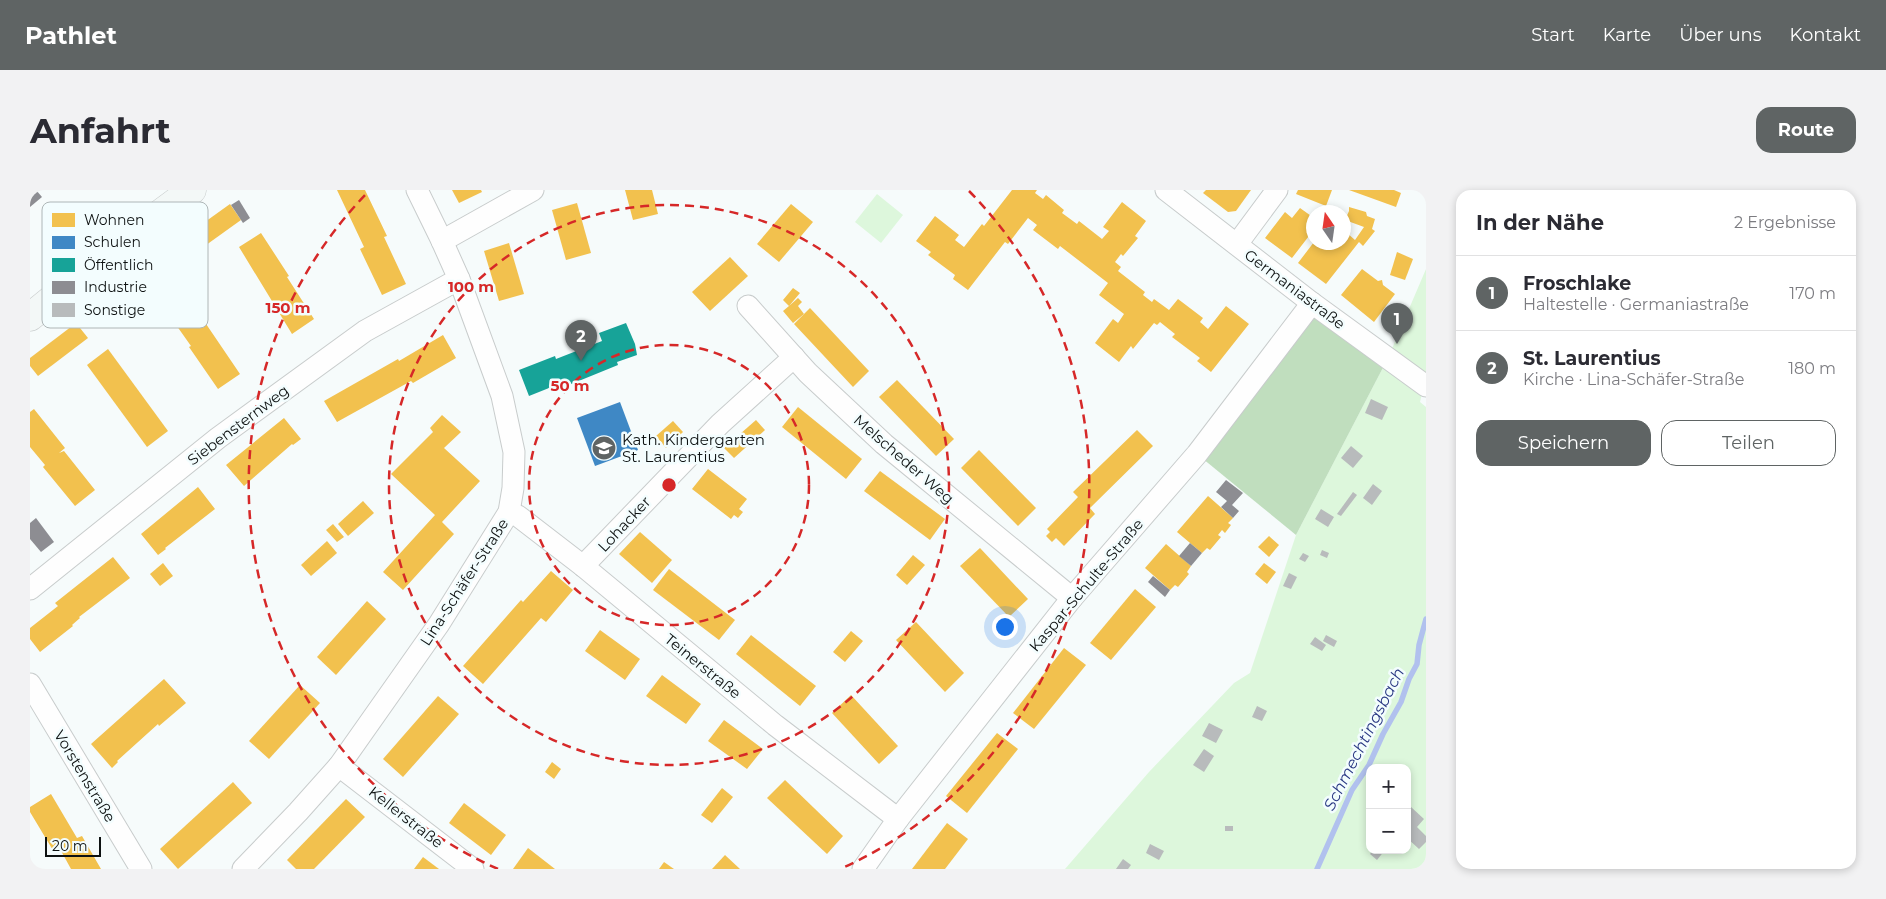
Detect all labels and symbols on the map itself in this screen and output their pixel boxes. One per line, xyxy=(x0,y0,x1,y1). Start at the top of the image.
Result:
legend xyxy=(42,202,208,328)
north arrow xyxy=(1306,205,1351,250)
text: Wohnen xyxy=(84,211,144,229)
text: Schulen xyxy=(84,233,141,251)
street label: Germaniastraße xyxy=(1241,245,1349,333)
text: Öffentlich xyxy=(84,256,154,274)
text: 100 m xyxy=(448,277,494,296)
text: Industrie xyxy=(84,278,147,296)
text: 150 m xyxy=(266,298,310,317)
text: Sonstige xyxy=(84,301,145,319)
pin: 1 xyxy=(1381,303,1413,344)
pin: 2 xyxy=(565,320,597,361)
text: 50 m xyxy=(550,376,590,395)
street label: Siebensternweg xyxy=(184,381,292,469)
street label: Melscheder Weg xyxy=(850,410,958,508)
place label: Kath. Kindergarten St. Laurentius xyxy=(622,430,765,466)
school or university icon: Kath. Kindergarten St. Laurentius xyxy=(591,435,617,461)
centre of rings xyxy=(660,476,678,494)
street label: Lohacker xyxy=(593,492,655,556)
street label: Lina-Schäfer-Straße xyxy=(416,515,512,649)
street label: Kaspar-Schulte-Straße xyxy=(1025,515,1147,655)
your location xyxy=(992,614,1018,640)
street label: Teinerstraße xyxy=(661,629,745,703)
water label: Schmechtingsbach xyxy=(1320,664,1408,814)
street label: Vorstenstraße xyxy=(50,726,120,826)
street label: Kellerstraße xyxy=(365,782,447,852)
scale bar xyxy=(45,834,101,857)

